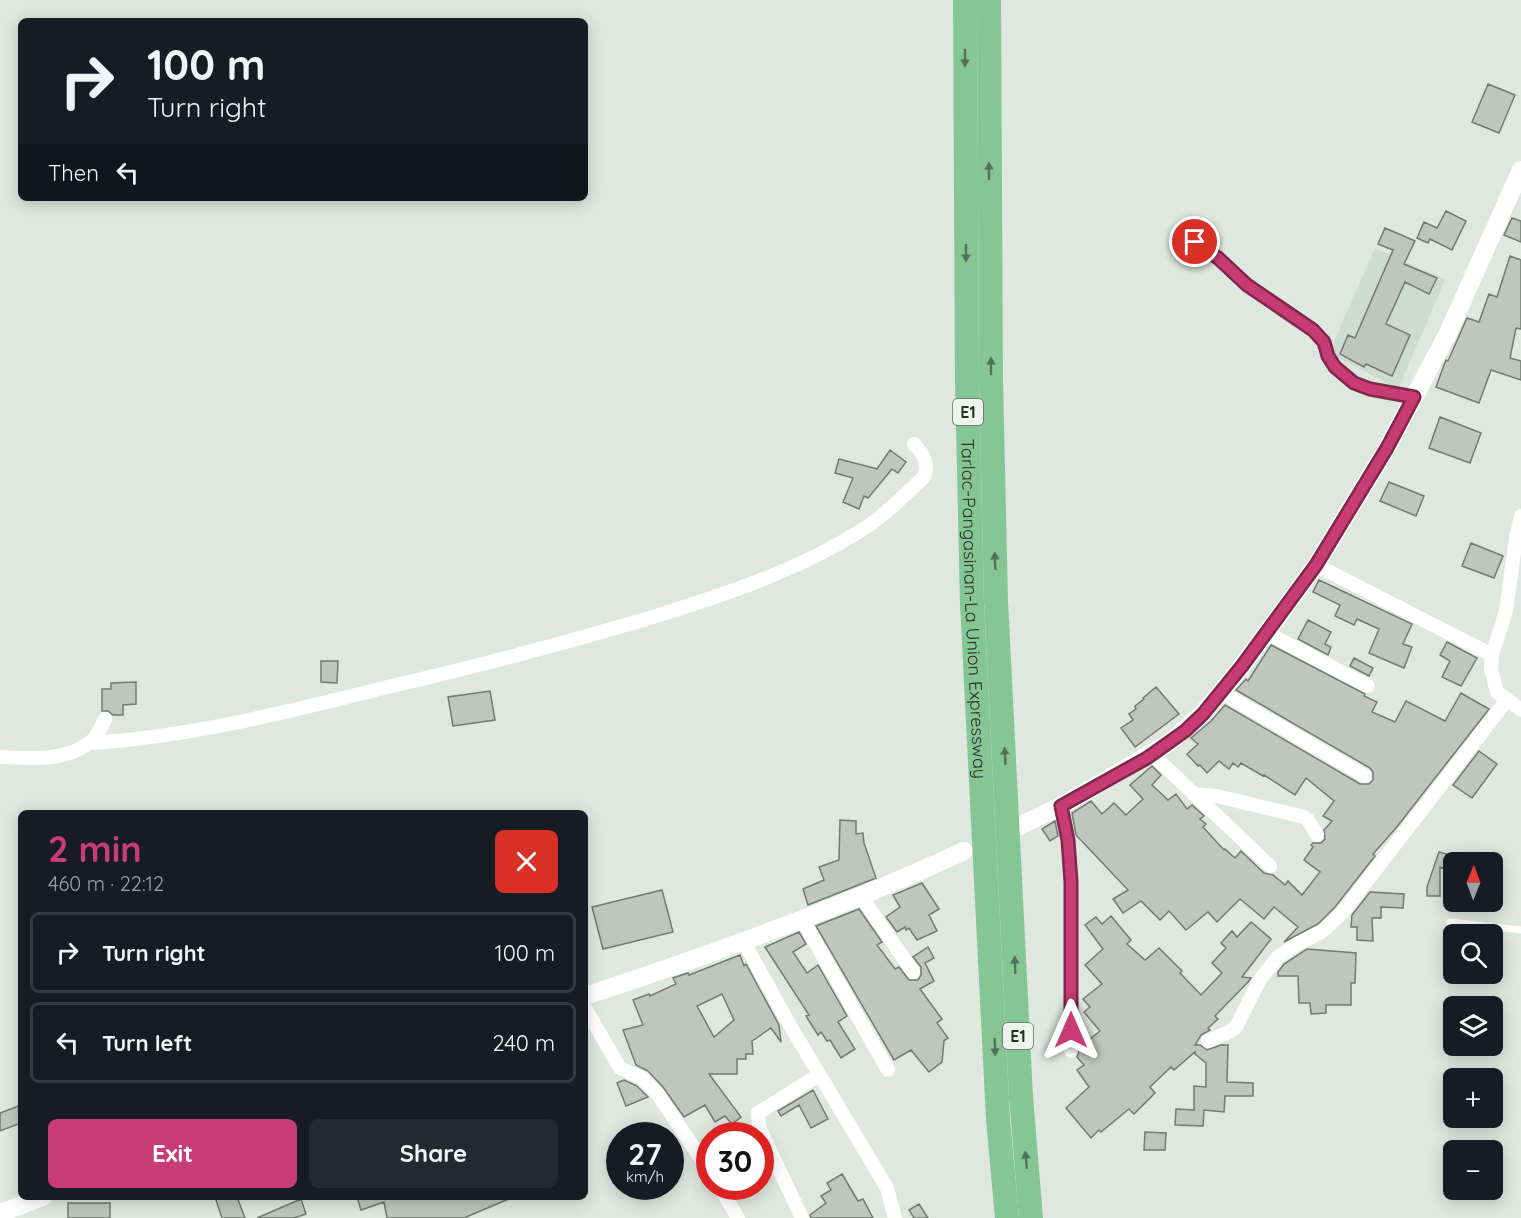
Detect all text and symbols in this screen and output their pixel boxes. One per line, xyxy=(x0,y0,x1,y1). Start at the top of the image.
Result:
text: 100 m xyxy=(147,38,265,91)
icon: right xyxy=(48,42,126,120)
one-way arrow xyxy=(960,49,970,68)
text: Turn right xyxy=(147,90,266,124)
icon: left xyxy=(111,156,144,189)
text: Then xyxy=(48,159,99,187)
one-way arrow xyxy=(984,162,994,181)
pin xyxy=(1169,216,1220,267)
icon: arrive xyxy=(1178,225,1211,258)
one-way arrow xyxy=(961,244,971,263)
one-way arrow xyxy=(986,357,995,376)
road number: E1 xyxy=(953,399,983,425)
street label: Tarlac-Pangasinan-La Union Expressway xyxy=(957,438,992,780)
one-way arrow xyxy=(991,551,1000,570)
one-way arrow xyxy=(1000,746,1009,765)
text: 2 min xyxy=(48,826,142,871)
button: close xyxy=(495,830,558,893)
north arrow xyxy=(1443,852,1503,912)
map controls xyxy=(1443,852,1503,1200)
text: 460 m · 22:12 xyxy=(48,871,164,896)
button: search xyxy=(1443,924,1503,984)
icon: right xyxy=(51,936,84,969)
text: Turn right xyxy=(102,939,206,967)
text: 100 m xyxy=(495,939,555,967)
one-way arrow xyxy=(1010,956,1020,975)
button: layers xyxy=(1443,996,1503,1056)
position arrow xyxy=(1039,998,1103,1062)
road number: E1 xyxy=(1003,1023,1033,1049)
icon: left xyxy=(51,1026,84,1059)
text: Turn left xyxy=(102,1029,192,1057)
text: 240 m xyxy=(492,1029,555,1057)
one-way arrow xyxy=(990,1037,1000,1056)
button: + xyxy=(1443,1068,1503,1128)
button: Exit xyxy=(48,1119,297,1188)
button: Share xyxy=(309,1119,558,1188)
speed limit sign: 30 xyxy=(696,1122,774,1200)
text: 27 xyxy=(628,1135,662,1173)
button: − xyxy=(1443,1140,1503,1200)
one-way arrow xyxy=(1021,1150,1030,1169)
text: km/h xyxy=(626,1167,664,1186)

